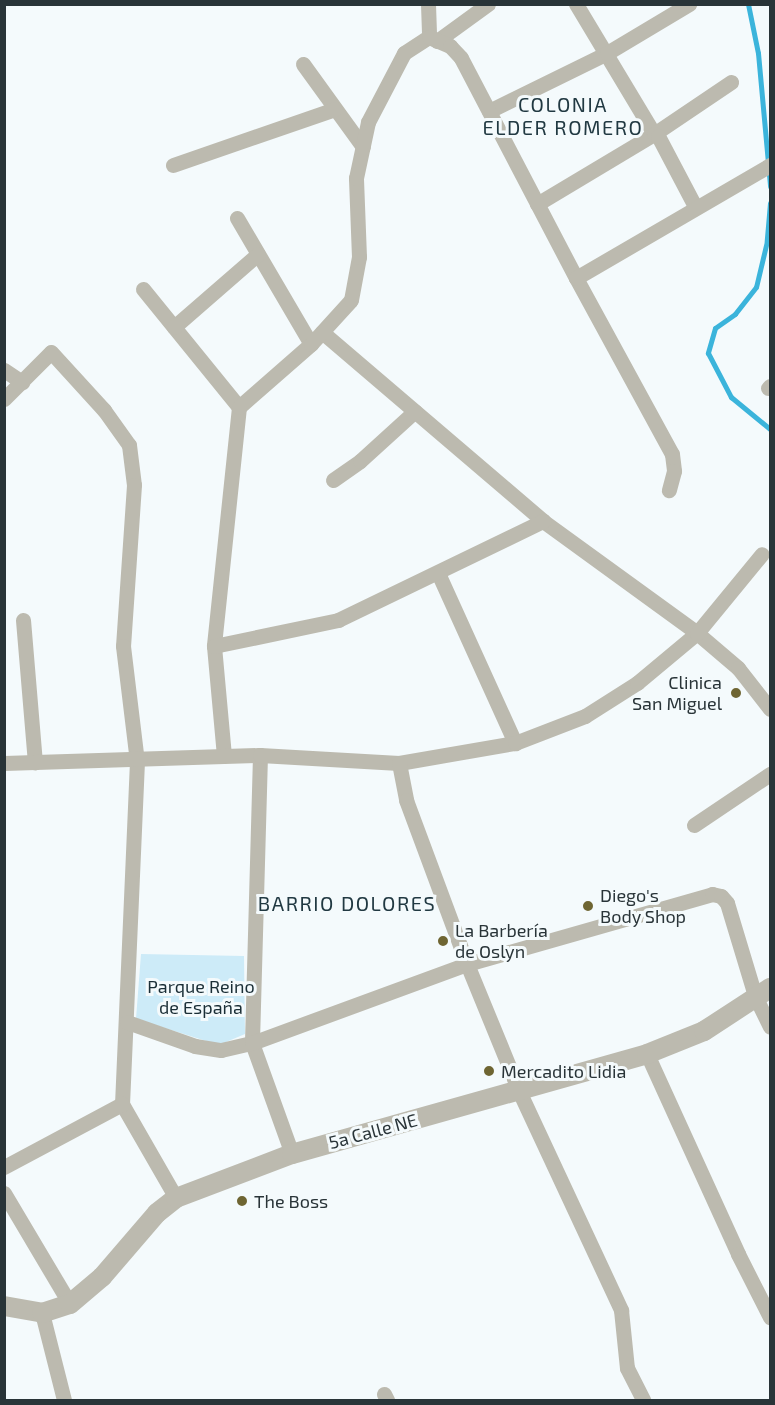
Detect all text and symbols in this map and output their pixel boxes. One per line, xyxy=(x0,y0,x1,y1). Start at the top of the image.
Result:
district label: COLONIA ELDER ROMERO xyxy=(483,92,643,139)
place label: Clinica San Miguel xyxy=(632,672,722,714)
marker: Clinica San Miguel xyxy=(727,684,745,702)
place label: Diego's Body Shop xyxy=(600,885,686,928)
district label: BARRIO DOLORES xyxy=(258,891,436,915)
marker: Diego's Body Shop xyxy=(581,899,595,913)
place label: La Barbería de Oslyn xyxy=(455,920,548,962)
marker: La Barbería de Oslyn xyxy=(436,934,450,948)
park label: Parque Reino de España xyxy=(147,976,255,1018)
place label: Mercadito Lidia xyxy=(501,1060,626,1082)
marker: Mercadito Lidia xyxy=(482,1064,496,1078)
street label: 5a Calle NE xyxy=(326,1109,420,1153)
place label: The Boss xyxy=(254,1190,328,1212)
marker: The Boss xyxy=(235,1194,249,1208)

